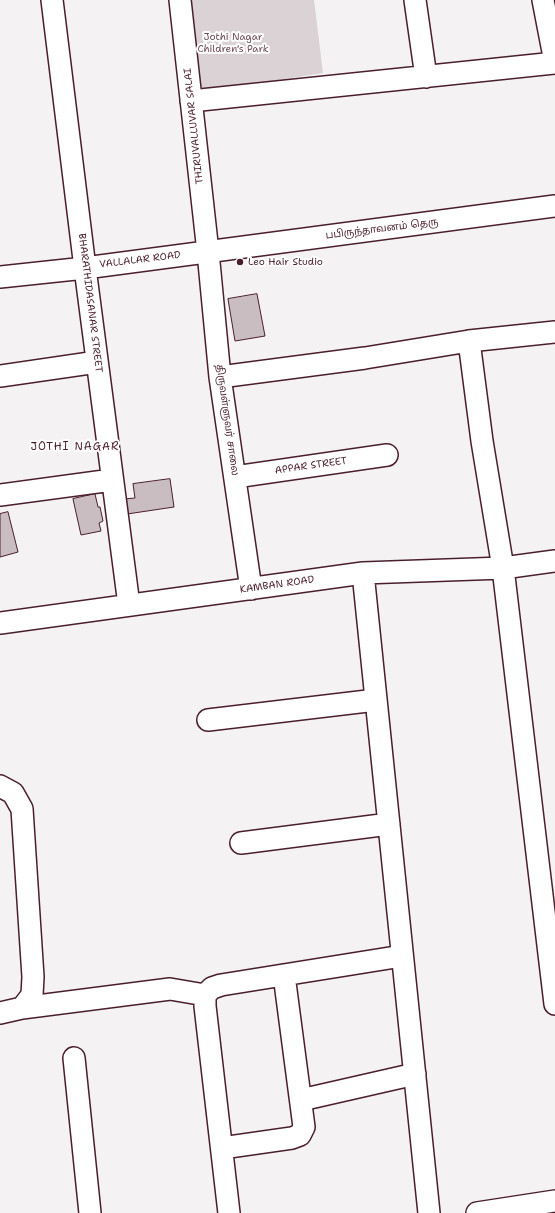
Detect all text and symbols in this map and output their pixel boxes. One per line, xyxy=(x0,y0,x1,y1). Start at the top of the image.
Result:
park label: Jothi Nagar Children's Park xyxy=(197,31,269,54)
street label: THIRUVALLUVAR SALAI xyxy=(182,67,206,185)
street label: பபிருந்தாவனம் தெரு xyxy=(325,216,439,242)
street label: BHARATHIDASANAR STREET xyxy=(76,233,104,373)
street label: VALLALAR ROAD xyxy=(99,249,181,271)
place label: Leo Hair Studio xyxy=(248,256,323,268)
marker: Leo Hair Studio xyxy=(235,257,245,267)
street label: திருவள்ளுவர் சாலை xyxy=(213,364,241,476)
district label: JOTHI NAGAR xyxy=(30,440,120,454)
street label: APPAR STREET xyxy=(274,455,348,477)
street label: KAMBAN ROAD xyxy=(239,574,315,596)

